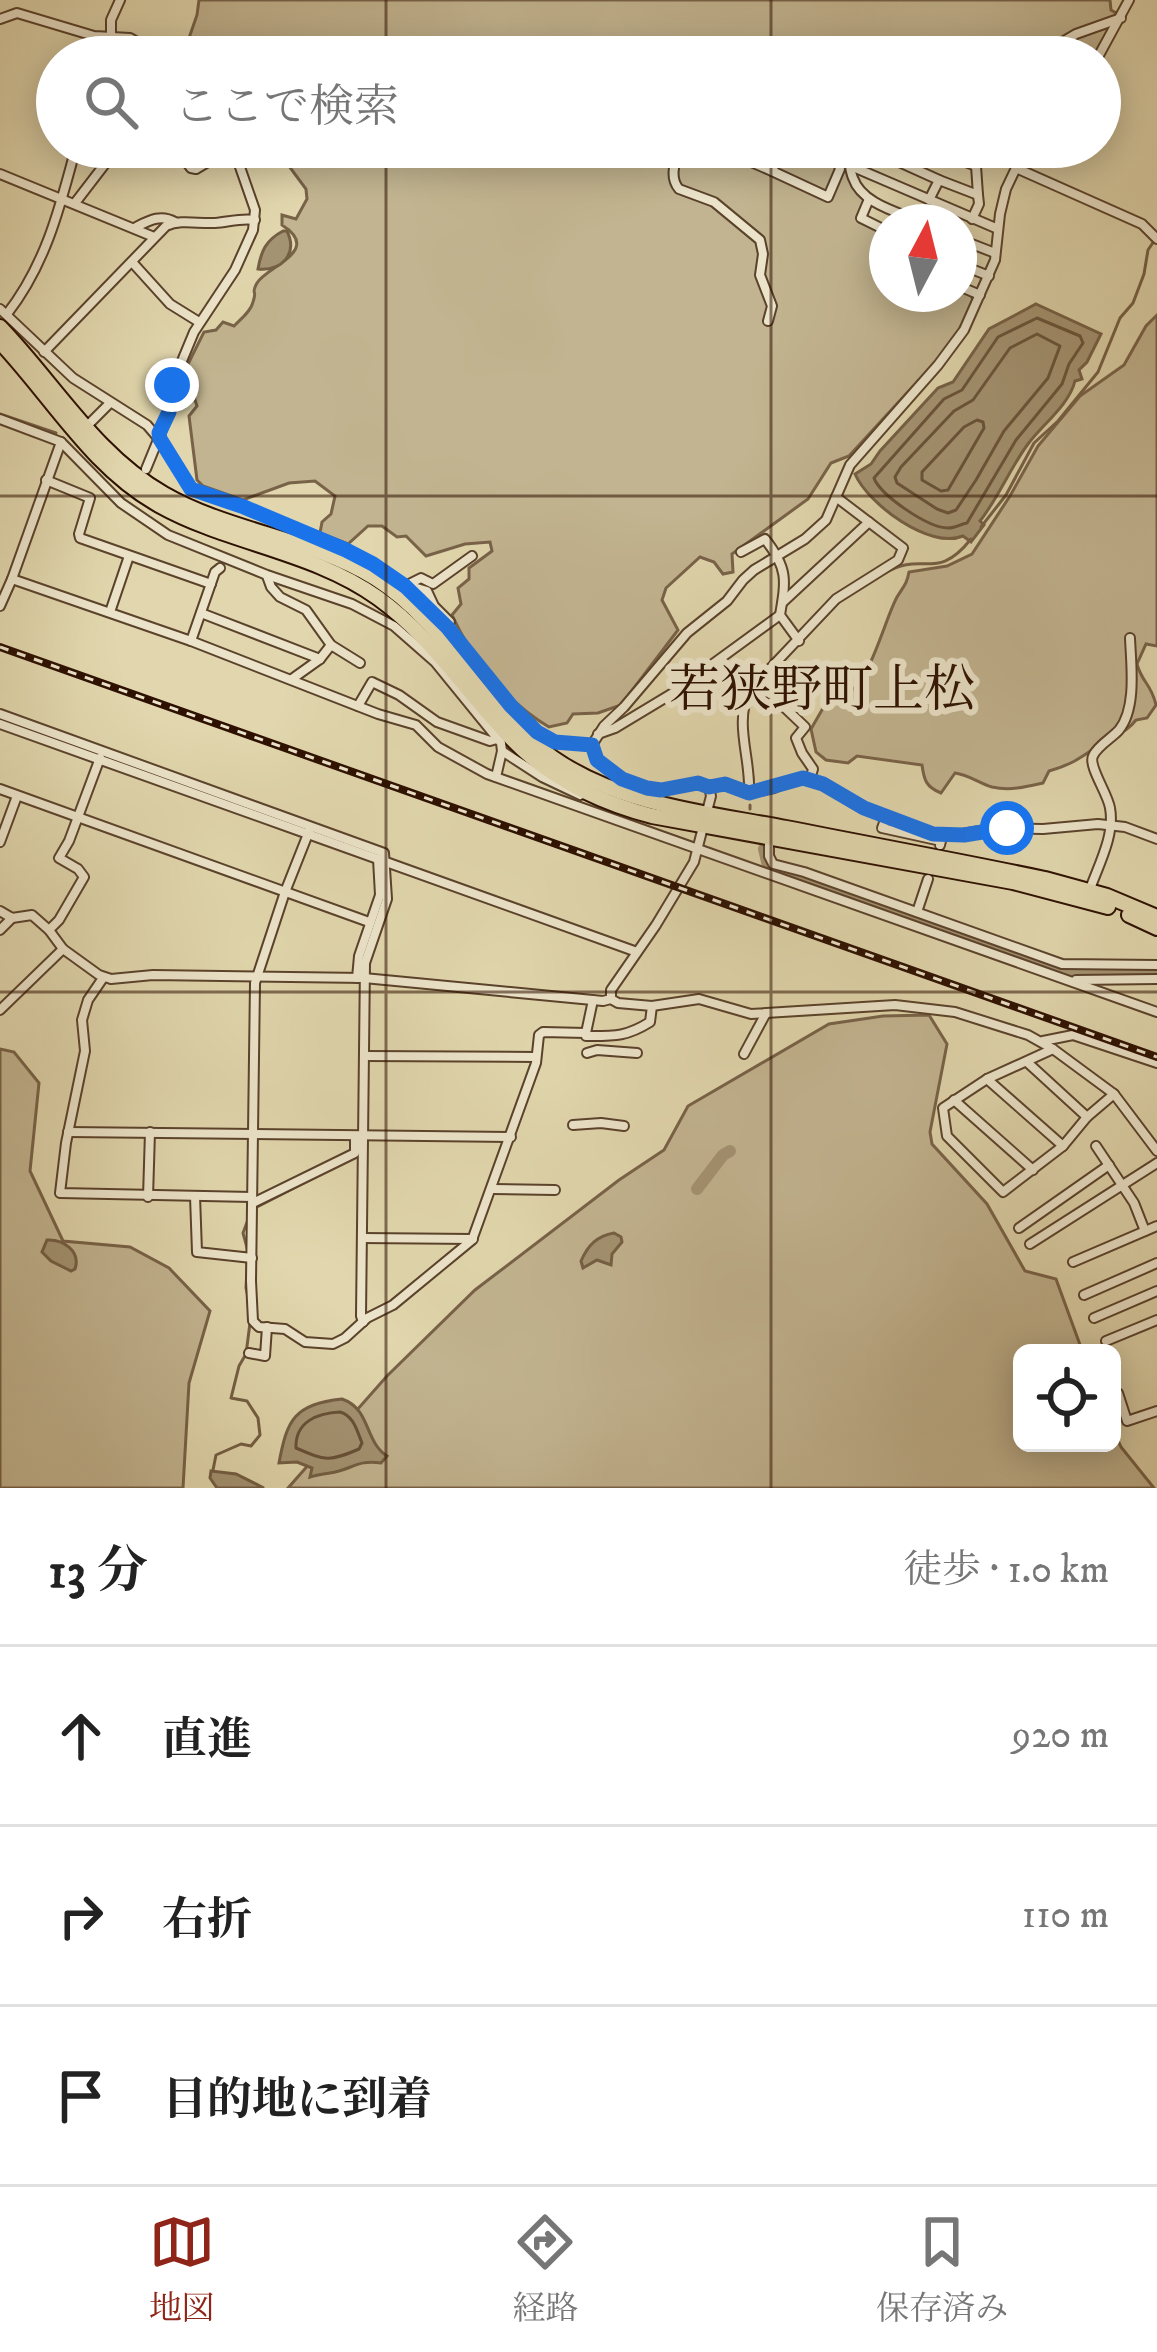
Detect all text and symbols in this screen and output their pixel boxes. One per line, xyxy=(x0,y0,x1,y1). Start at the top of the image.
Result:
search box xyxy=(36,36,1121,168)
icon: search xyxy=(78,69,144,135)
text: ここで検索 xyxy=(174,80,399,136)
north arrow xyxy=(869,204,977,312)
route end xyxy=(145,358,199,412)
district label: 若狭野町上松 xyxy=(669,659,975,723)
route start xyxy=(980,801,1034,855)
map controls xyxy=(1013,1344,1121,1452)
button: locate xyxy=(1013,1344,1121,1452)
text: 13 分 xyxy=(48,1540,148,1604)
text: 徒歩 · 1.0 km xyxy=(903,1546,1109,1595)
icon: ahead xyxy=(48,1703,114,1769)
text: 920 m xyxy=(1012,1711,1109,1760)
text: 直進 xyxy=(162,1713,252,1769)
icon: right xyxy=(48,1883,114,1949)
text: 110 m xyxy=(1022,1891,1109,1940)
text: 右折 xyxy=(162,1893,252,1949)
icon: arrive xyxy=(48,2063,114,2129)
text: 目的地に到着 xyxy=(162,2073,432,2129)
tab: 地図 xyxy=(149,2209,215,2330)
tab: 経路 xyxy=(512,2209,578,2330)
tab: 保存済み xyxy=(876,2209,1008,2330)

